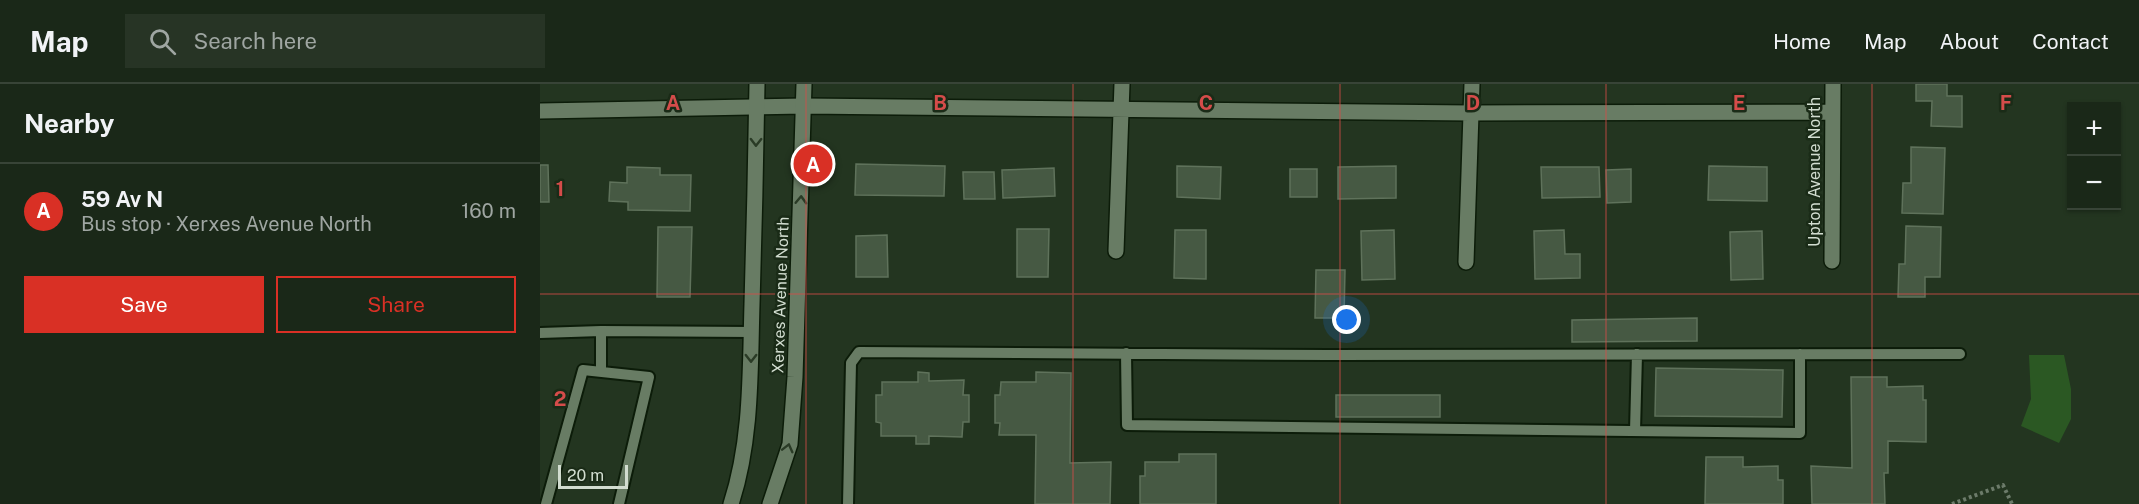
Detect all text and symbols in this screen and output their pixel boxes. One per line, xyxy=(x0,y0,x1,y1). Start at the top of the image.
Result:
search box xyxy=(125,14,545,68)
text: Map xyxy=(30,25,89,58)
icon: search xyxy=(146,25,179,58)
text: Search here xyxy=(194,28,317,54)
text: Home xyxy=(1773,29,1831,54)
text: Map xyxy=(1864,29,1907,54)
text: About xyxy=(1940,29,1999,54)
text: Contact xyxy=(2032,29,2109,54)
text: A xyxy=(666,91,680,115)
text: B xyxy=(933,91,947,115)
text: C xyxy=(1199,91,1213,115)
text: D xyxy=(1466,91,1480,115)
text: E xyxy=(1733,91,1745,115)
text: F xyxy=(2000,91,2012,115)
street label: Upton Avenue North xyxy=(1805,97,1824,247)
map controls xyxy=(2067,102,2121,210)
button: + xyxy=(2067,102,2121,156)
text: Nearby xyxy=(24,108,114,139)
one-way arrow xyxy=(750,138,762,147)
pin: A xyxy=(794,142,832,187)
button: − xyxy=(2067,156,2121,210)
text: 1 xyxy=(556,177,564,201)
text: 59 Av N xyxy=(81,186,163,212)
one-way arrow xyxy=(795,196,807,205)
text: A xyxy=(36,199,51,223)
text: 160 m xyxy=(461,199,516,223)
text: Bus stop · Xerxes Avenue North xyxy=(81,212,372,236)
street label: Xerxes Avenue North xyxy=(768,216,793,374)
button: Save xyxy=(24,276,264,333)
button: Share xyxy=(276,276,516,333)
your location xyxy=(1332,305,1361,334)
one-way arrow xyxy=(745,354,757,363)
text: 2 xyxy=(554,387,566,411)
one-way arrow xyxy=(780,443,793,453)
scale bar xyxy=(558,462,628,490)
text: 20 m xyxy=(567,466,604,485)

